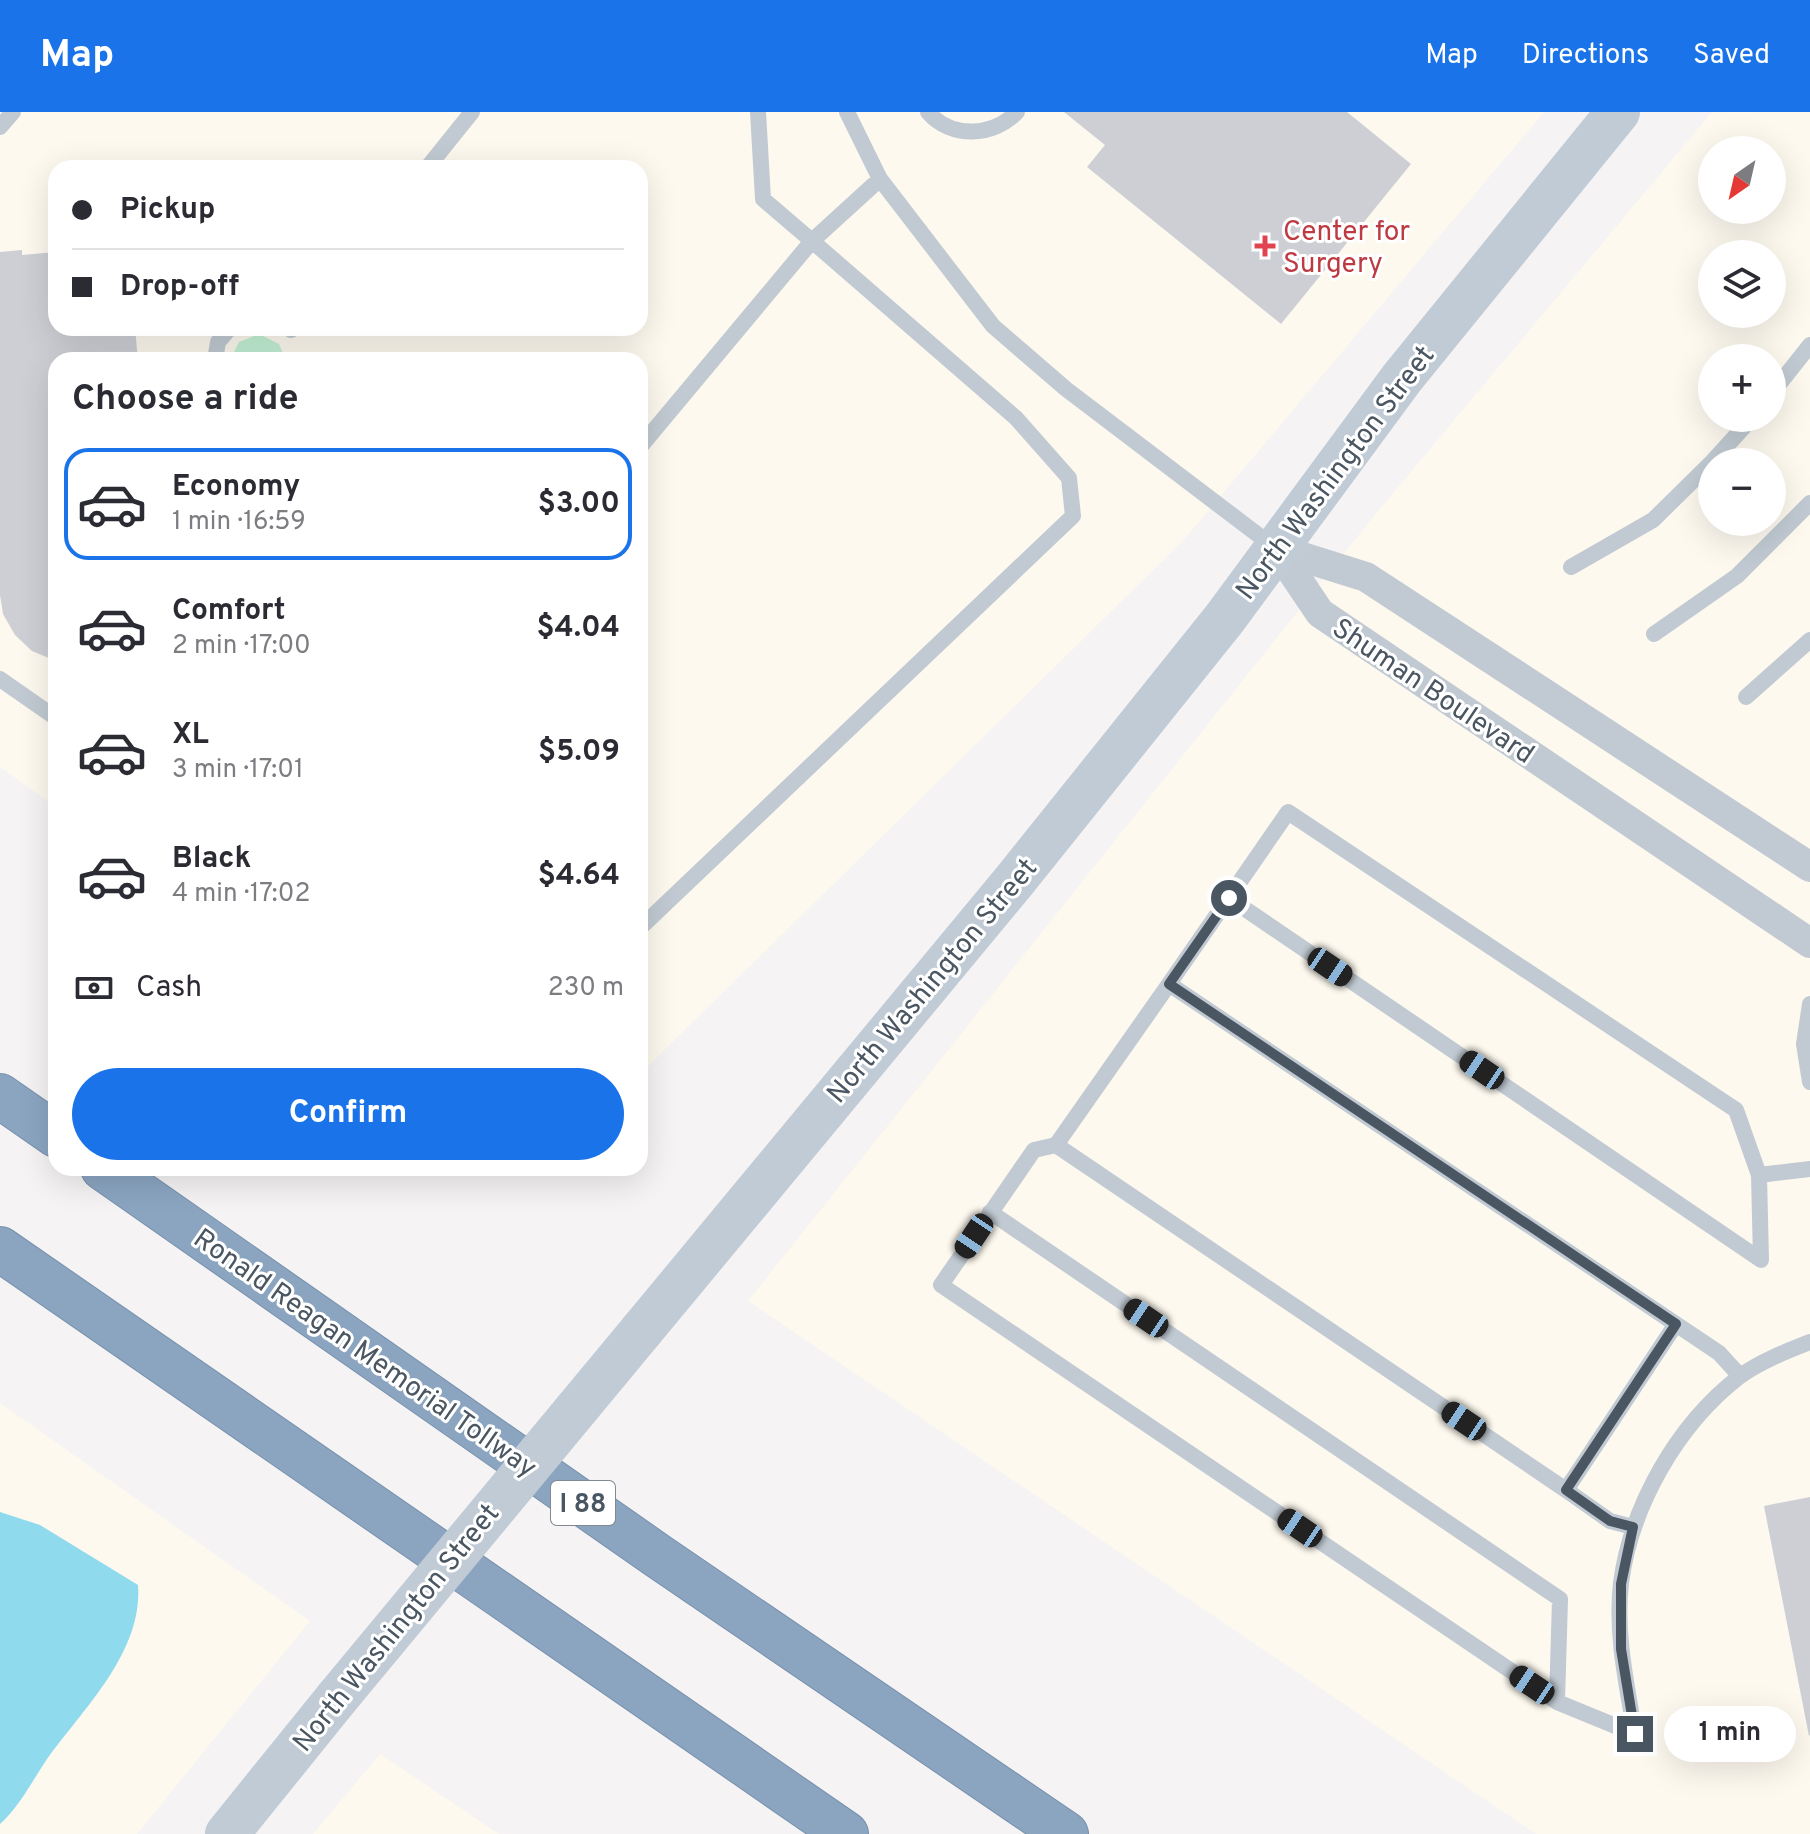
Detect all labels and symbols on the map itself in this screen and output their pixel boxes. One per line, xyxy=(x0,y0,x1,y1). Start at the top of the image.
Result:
north arrow xyxy=(1698,136,1786,224)
place label: Center for Surgery xyxy=(1283,215,1410,283)
marker: Center for Surgery xyxy=(1254,235,1276,257)
street label: North Washington Street xyxy=(1229,340,1444,608)
street label: Shuman Boulevard xyxy=(1324,611,1540,774)
street label: North Washington Street xyxy=(820,852,1046,1112)
route start xyxy=(1211,880,1247,916)
car xyxy=(1303,944,1357,990)
car xyxy=(1455,1047,1509,1093)
car xyxy=(951,1209,997,1263)
street label: Ronald Reagan Memorial Tollway xyxy=(185,1222,543,1487)
car xyxy=(1119,1295,1173,1341)
car xyxy=(1437,1398,1491,1444)
road number: I 88 xyxy=(551,1481,615,1525)
street label: North Washington Street xyxy=(286,1497,509,1760)
car xyxy=(1273,1505,1327,1551)
car xyxy=(1505,1662,1559,1708)
callout: 1 min xyxy=(1663,1706,1795,1762)
route end xyxy=(1617,1716,1653,1752)

